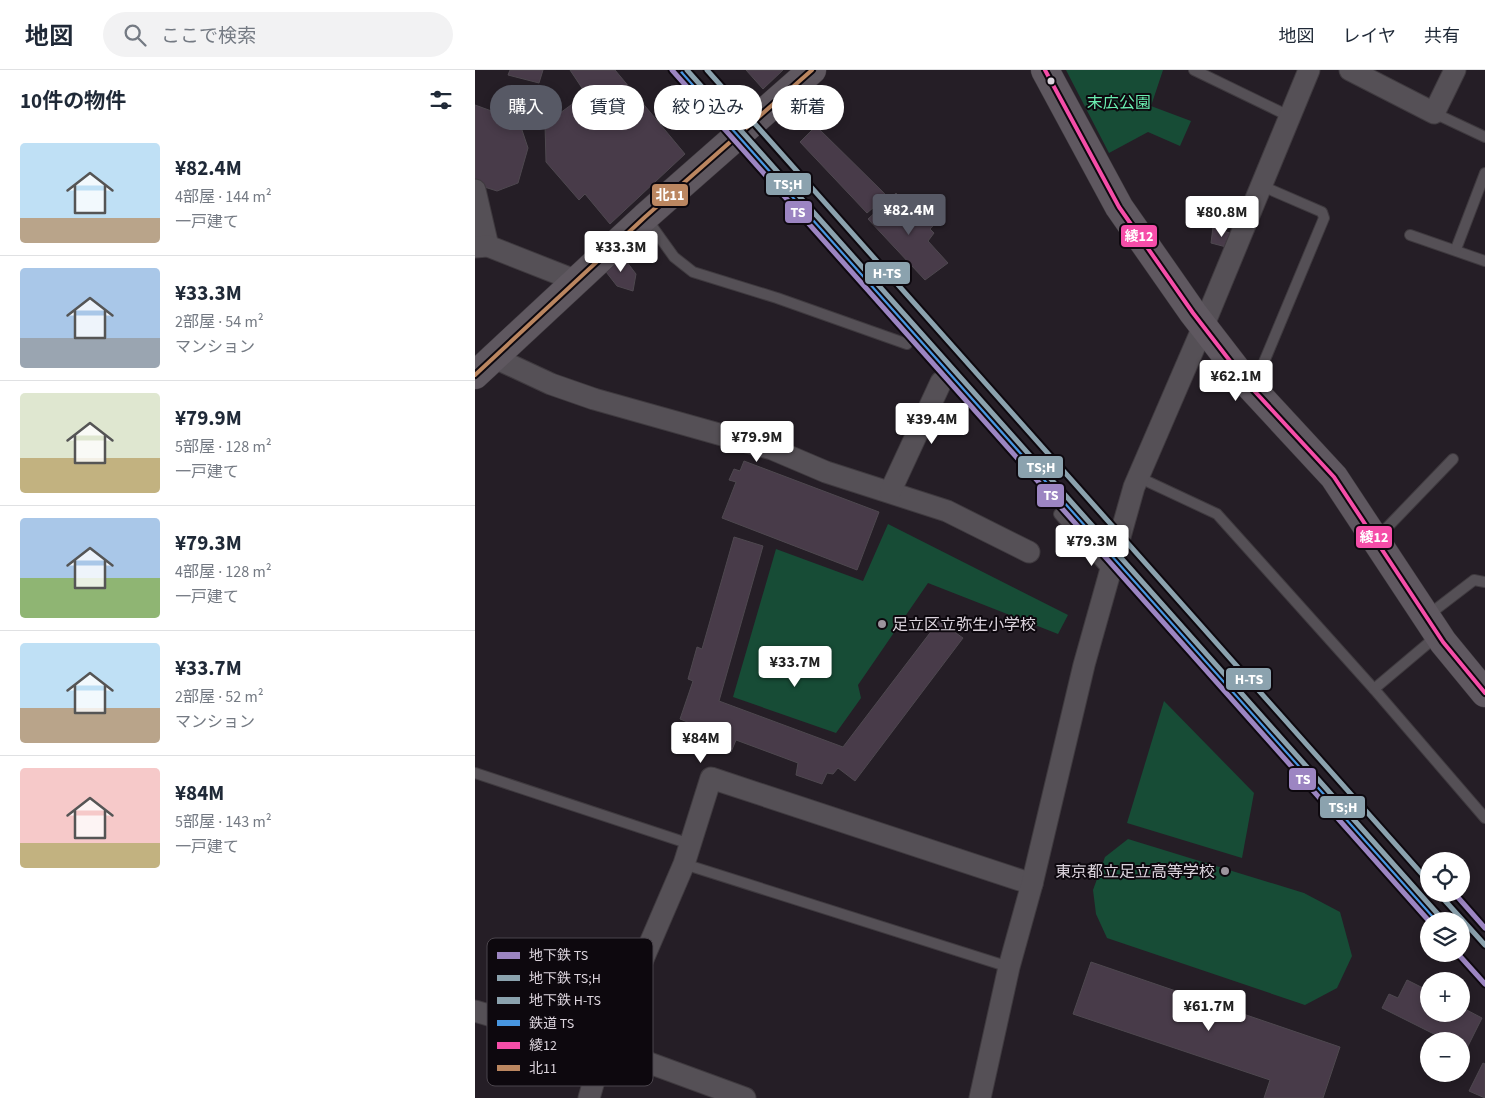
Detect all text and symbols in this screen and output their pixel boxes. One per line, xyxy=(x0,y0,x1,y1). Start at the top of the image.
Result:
search box xyxy=(103,12,453,57)
text: 地図 xyxy=(25,19,73,54)
icon: search xyxy=(121,21,149,49)
text: ここで検索 xyxy=(161,23,256,50)
text: 地図 xyxy=(1279,24,1315,49)
text: レイヤ xyxy=(1343,24,1396,49)
text: 共有 xyxy=(1424,24,1460,49)
unlabelled marker xyxy=(1046,76,1056,86)
chip: 購入 xyxy=(490,85,562,130)
chip: 賃貸 xyxy=(572,85,644,130)
chip: 絞り込み xyxy=(654,85,762,130)
chip: 新着 xyxy=(772,85,844,130)
text: 10件の物件 xyxy=(20,86,126,116)
icon: filters xyxy=(427,86,455,114)
park label: 末広公園 xyxy=(1087,92,1151,114)
text: ¥82.4M xyxy=(175,153,242,183)
icon: home xyxy=(60,163,120,223)
line badge: TS;H xyxy=(765,172,812,196)
text: TS;H xyxy=(774,175,802,195)
line badge: 北11 xyxy=(651,183,689,207)
text: 4部屋 · 144 m² xyxy=(175,186,272,208)
text: 北11 xyxy=(656,186,684,206)
pin: ¥82.4M xyxy=(868,194,950,236)
pin: ¥80.8M xyxy=(1181,196,1263,238)
text: ¥82.4M xyxy=(884,199,934,221)
line badge: TS xyxy=(784,200,813,224)
text: ¥80.8M xyxy=(1197,201,1247,223)
text: TS xyxy=(790,203,806,223)
text: 一戸建て xyxy=(175,211,239,233)
line badge: 綾12 xyxy=(1120,224,1158,248)
text: 綾12 xyxy=(1125,227,1153,247)
pin: ¥33.3M xyxy=(580,230,662,273)
text: ¥33.3M xyxy=(596,236,646,258)
line badge: H-TS xyxy=(864,261,911,285)
text: H-TS xyxy=(873,264,901,284)
text: ¥33.3M xyxy=(175,278,242,308)
icon: home xyxy=(60,288,120,348)
text: 2部屋 · 54 m² xyxy=(175,311,264,333)
text: マンション xyxy=(175,336,255,358)
pin: ¥62.1M xyxy=(1195,360,1277,402)
text: ¥62.1M xyxy=(1211,365,1261,387)
pin: ¥39.4M xyxy=(891,402,973,445)
text: ¥79.9M xyxy=(175,403,242,433)
text: ¥39.4M xyxy=(907,408,957,430)
icon: home xyxy=(60,413,120,473)
pin: ¥79.9M xyxy=(716,420,798,463)
text: ¥79.9M xyxy=(732,426,782,448)
text: 5部屋 · 128 m² xyxy=(175,436,272,458)
line badge: TS;H xyxy=(1017,455,1064,479)
text: TS;H xyxy=(1027,458,1055,478)
text: 一戸建て xyxy=(175,461,239,483)
line badge: TS xyxy=(1036,483,1065,508)
text: TS xyxy=(1043,486,1059,506)
pin: ¥79.3M xyxy=(1051,524,1133,567)
line badge: 綾12 xyxy=(1355,525,1393,549)
text: ¥79.3M xyxy=(175,528,242,558)
text: 綾12 xyxy=(1360,528,1388,548)
text: ¥79.3M xyxy=(1067,530,1117,552)
icon: home xyxy=(60,538,120,598)
text: 4部屋 · 128 m² xyxy=(175,561,272,583)
text: 一戸建て xyxy=(175,586,239,608)
place label: 足立区立弥生小学校 xyxy=(892,614,1036,636)
marker: 足立区立弥生小学校 xyxy=(876,618,888,630)
pin: ¥33.7M xyxy=(754,646,836,688)
text: ¥33.7M xyxy=(770,651,820,673)
text: ¥33.7M xyxy=(175,653,242,683)
icon: home xyxy=(60,663,120,723)
line badge: H-TS xyxy=(1225,667,1272,691)
text: H-TS xyxy=(1235,670,1263,690)
text: 2部屋 · 52 m² xyxy=(175,686,264,708)
text: マンション xyxy=(175,711,255,733)
pin: ¥84M xyxy=(671,722,731,764)
text: ¥84M xyxy=(682,727,720,749)
line badge: TS xyxy=(1288,767,1317,791)
text: TS xyxy=(1295,770,1311,790)
text: ¥84M xyxy=(175,778,224,808)
icon: home xyxy=(60,788,120,848)
line badge: TS;H xyxy=(1319,795,1366,819)
text: TS;H xyxy=(1329,798,1357,818)
text: 5部屋 · 143 m² xyxy=(175,811,272,833)
text: 一戸建て xyxy=(175,836,239,858)
map controls xyxy=(1420,852,1470,1082)
button: locate xyxy=(1420,852,1470,902)
place label: 東京都立足立高等学校 xyxy=(1055,861,1215,883)
marker: 東京都立足立高等学校 xyxy=(1219,865,1231,877)
button: layers xyxy=(1420,912,1470,962)
legend xyxy=(487,938,653,1086)
text: 地下鉄 TS xyxy=(529,946,588,966)
text: 地下鉄 TS;H xyxy=(529,969,601,989)
button: + xyxy=(1420,972,1470,1022)
pin: ¥61.7M xyxy=(1168,990,1250,1032)
text: 地下鉄 H-TS xyxy=(529,991,601,1011)
text: ¥61.7M xyxy=(1184,995,1234,1017)
text: 鉄道 TS xyxy=(529,1014,574,1034)
button: − xyxy=(1420,1032,1470,1082)
text: 綾12 xyxy=(529,1036,557,1056)
text: 北11 xyxy=(529,1059,557,1079)

